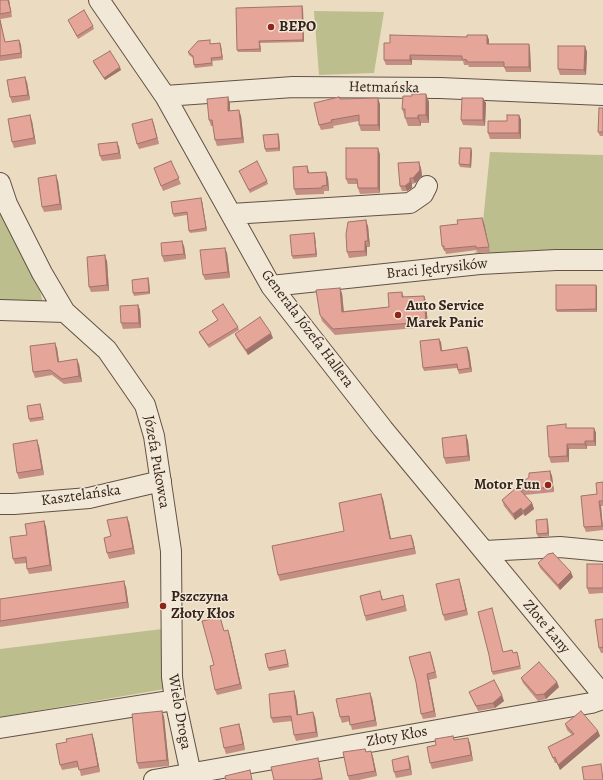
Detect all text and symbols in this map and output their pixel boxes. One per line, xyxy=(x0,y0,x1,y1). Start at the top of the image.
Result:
place label: BEPO xyxy=(279,18,316,36)
marker: BEPO xyxy=(266,22,276,32)
street label: Hetmańska xyxy=(348,78,420,98)
street label: Braci Jędrysików xyxy=(385,255,489,283)
street label: Generała Józefa Hallera xyxy=(257,267,357,391)
place label: Auto Service Marek Panic xyxy=(406,297,484,332)
marker: Auto Service Marek Panic xyxy=(393,310,403,320)
street label: Józefa Pukowca xyxy=(139,414,173,510)
place label: Motor Fun xyxy=(474,476,540,494)
marker: Motor Fun xyxy=(543,480,553,490)
street label: Kasztelańska xyxy=(40,482,122,510)
place label: Pszczyna Złoty Kłos xyxy=(171,588,235,623)
street label: Złote Łany xyxy=(518,596,574,658)
marker: Pszczyna Złoty Kłos xyxy=(158,601,168,611)
street label: Wielo Droga xyxy=(164,673,194,751)
street label: Złoty Kłos xyxy=(365,723,429,751)

